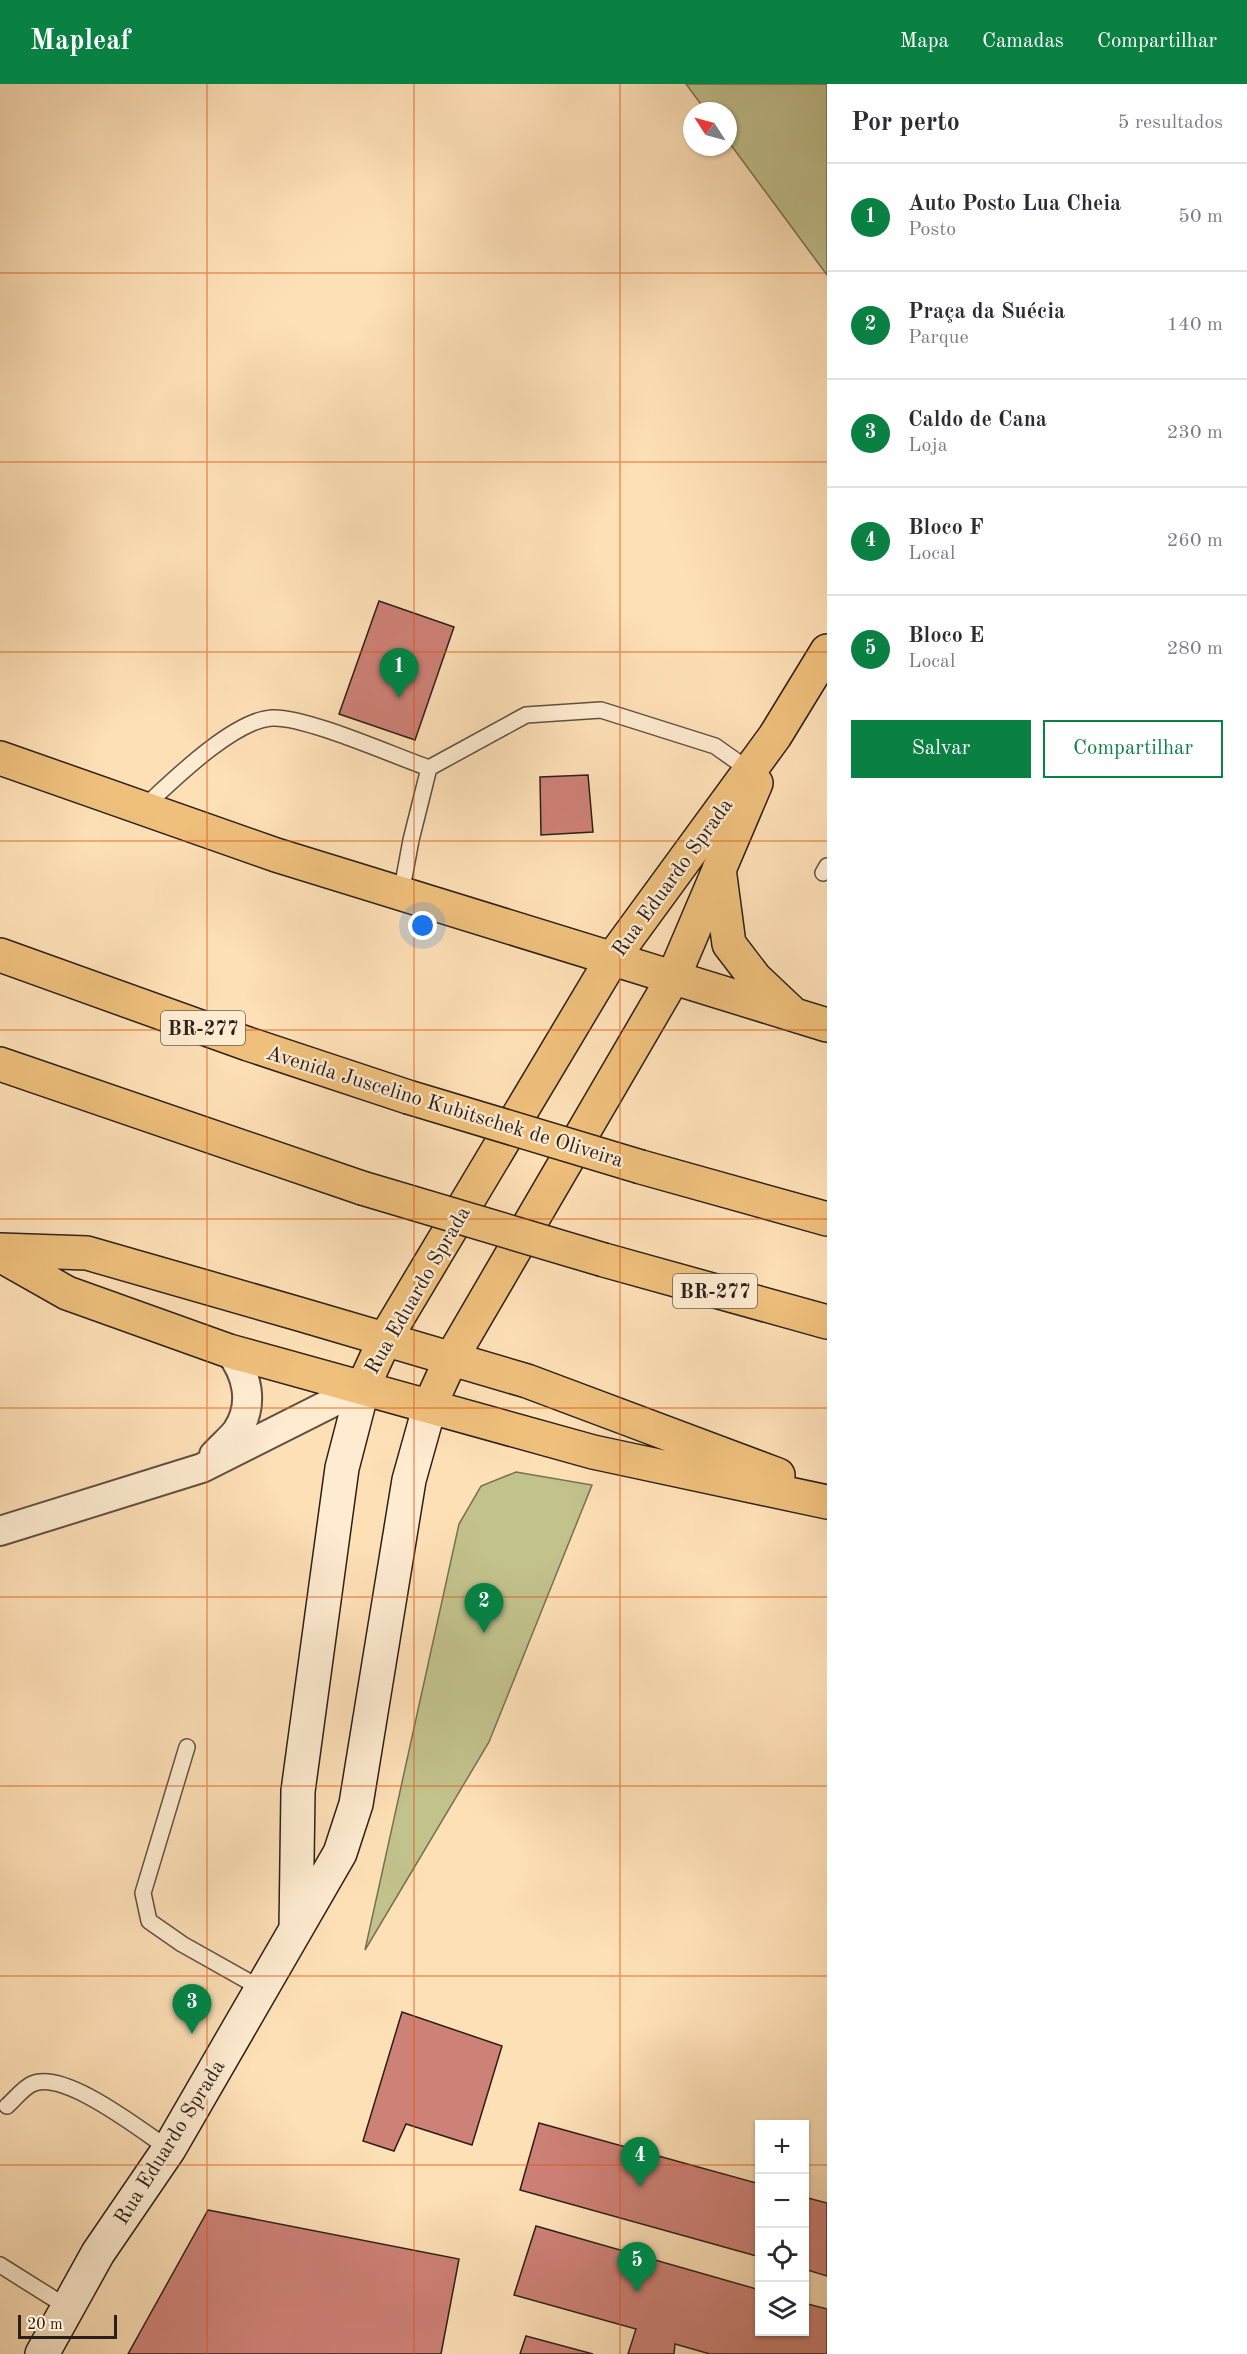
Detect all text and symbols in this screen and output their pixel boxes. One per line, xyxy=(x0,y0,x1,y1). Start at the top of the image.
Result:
text: Mapleaf xyxy=(30,28,130,56)
text: Mapa xyxy=(900,31,949,52)
text: Camadas xyxy=(982,31,1064,52)
text: Compartilhar xyxy=(1097,31,1217,52)
north arrow xyxy=(683,102,737,156)
text: Por perto xyxy=(851,110,960,136)
text: 5 resultados xyxy=(1118,113,1223,133)
text: Auto Posto Lua Cheia xyxy=(908,193,1121,215)
text: 1 xyxy=(865,207,876,227)
text: 50 m xyxy=(1178,207,1223,227)
text: Posto xyxy=(908,220,956,240)
text: Praça da Suécia xyxy=(908,301,1065,323)
text: 2 xyxy=(865,315,876,335)
text: 140 m xyxy=(1167,315,1223,335)
text: Parque xyxy=(908,328,969,348)
text: Caldo de Cana xyxy=(908,409,1047,431)
text: 3 xyxy=(865,423,876,443)
text: 230 m xyxy=(1167,423,1223,443)
text: Loja xyxy=(908,436,948,456)
text: Bloco F xyxy=(908,517,984,539)
text: 4 xyxy=(865,531,876,551)
text: 260 m xyxy=(1167,531,1223,551)
text: Local xyxy=(908,544,955,564)
text: Bloco E xyxy=(908,625,984,647)
text: 5 xyxy=(865,639,876,659)
text: 280 m xyxy=(1167,639,1223,659)
pin: 1 xyxy=(380,648,418,698)
text: Local xyxy=(908,652,955,672)
button: Salvar xyxy=(851,720,1031,778)
button: Compartilhar xyxy=(1043,720,1223,778)
street label: Rua Eduardo Sprada xyxy=(609,795,737,961)
your location xyxy=(408,911,437,940)
road number: BR-277 xyxy=(161,1011,245,1045)
street label: Avenida Juscelino Kubitschek de Oliveira xyxy=(264,1043,626,1172)
street label: Rua Eduardo Sprada xyxy=(362,1203,475,1378)
road number: BR-277 xyxy=(673,1274,757,1308)
pin: 2 xyxy=(464,1584,504,1633)
pin: 3 xyxy=(172,1984,212,2034)
street label: Rua Eduardo Sprada xyxy=(111,2057,229,2229)
map controls xyxy=(755,2120,809,2336)
button: + xyxy=(755,2120,809,2174)
pin: 4 xyxy=(620,2138,660,2187)
button: − xyxy=(755,2174,809,2228)
button: locate xyxy=(755,2228,809,2282)
pin: 5 xyxy=(618,2242,656,2292)
button: layers xyxy=(755,2282,809,2336)
scale bar xyxy=(18,2312,117,2340)
text: 20 m xyxy=(27,2317,63,2333)

